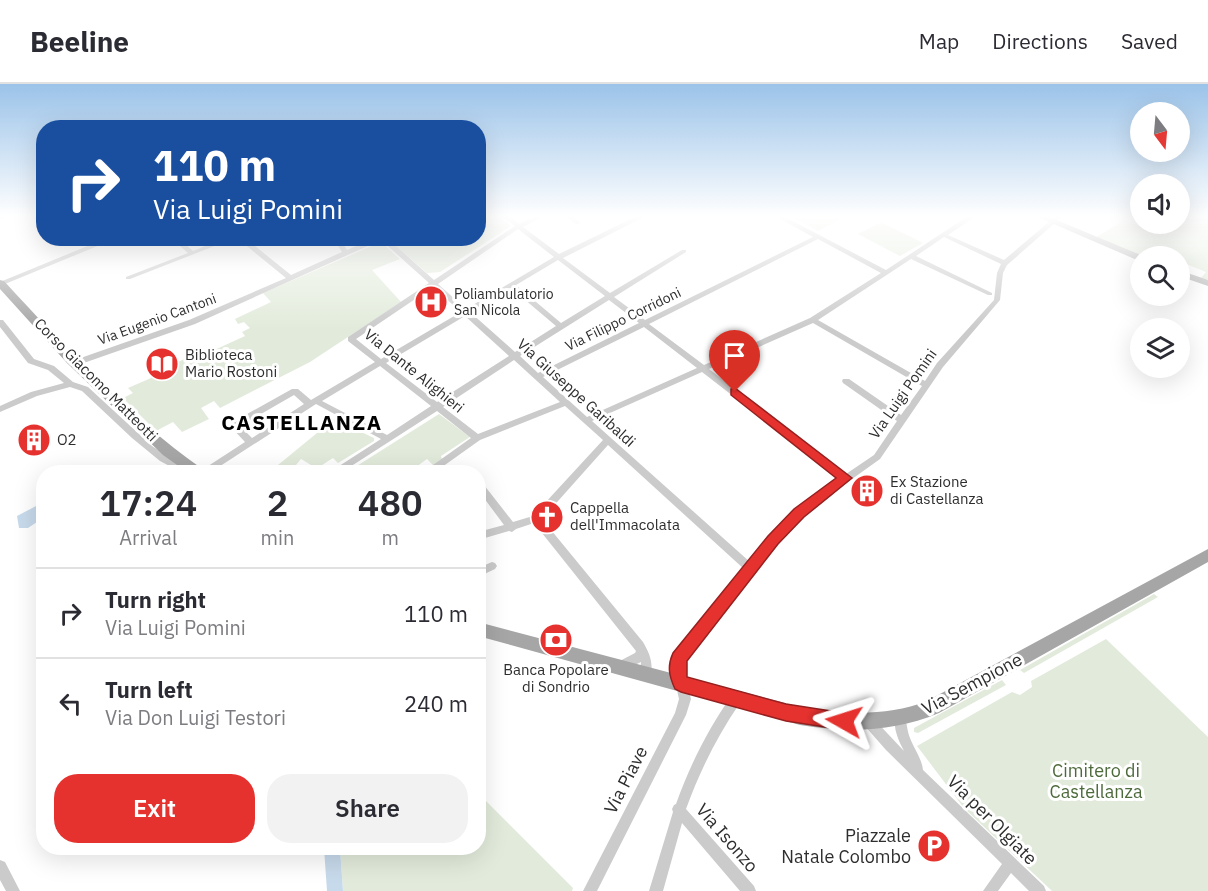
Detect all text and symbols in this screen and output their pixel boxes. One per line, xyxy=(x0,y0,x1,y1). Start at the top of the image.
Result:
text: Beeline xyxy=(30,23,129,60)
text: Map xyxy=(919,27,959,55)
text: Directions xyxy=(992,27,1088,55)
text: Saved xyxy=(1121,27,1178,55)
north arrow xyxy=(1130,102,1190,162)
map controls xyxy=(1130,102,1190,378)
text: 110 m xyxy=(153,138,276,193)
icon: right xyxy=(54,144,132,222)
button: sound xyxy=(1130,174,1190,234)
text: Via Luigi Pomini xyxy=(153,191,343,226)
button: search xyxy=(1130,246,1190,306)
street label: Via Filippo Corridoni xyxy=(562,283,684,355)
hospital icon: Poliambulatorio San Nicola xyxy=(413,284,449,320)
place label: Poliambulatorio San Nicola xyxy=(454,285,554,319)
street label: Via Eugenio Cantoni xyxy=(95,289,219,349)
street label: Corso Giacomo Matteotti xyxy=(31,314,162,445)
button: layers xyxy=(1130,318,1190,378)
street label: Via Dante Alighieri xyxy=(360,324,468,417)
pin xyxy=(709,330,760,392)
street label: Via Giuseppe Garibaldi xyxy=(513,334,639,451)
icon: arrive xyxy=(718,339,751,372)
place label: Biblioteca Mario Rostoni xyxy=(185,345,277,381)
street label: Via Luigi Pomini xyxy=(865,345,941,442)
library icon: Biblioteca Mario Rostoni xyxy=(144,346,180,382)
district label: CASTELLANZA xyxy=(221,408,383,436)
building icon: O2 xyxy=(16,422,52,458)
place label: O2 xyxy=(57,430,77,449)
place label: Ex Stazione di Castellanza xyxy=(890,472,984,508)
building icon: Ex Stazione di Castellanza xyxy=(849,473,885,509)
text: 17:24 xyxy=(99,479,197,526)
text: 2 xyxy=(267,479,288,526)
text: 480 xyxy=(358,479,423,526)
place label: Cappella dell'Immacolata xyxy=(570,498,680,534)
church icon: Cappella dell'Immacolata xyxy=(529,499,565,535)
text: Arrival xyxy=(119,524,177,551)
text: min xyxy=(261,524,294,551)
text: m xyxy=(381,524,399,551)
text: Turn right xyxy=(105,585,206,614)
icon: right xyxy=(54,597,87,630)
text: 110 m xyxy=(404,599,468,628)
text: Via Luigi Pomini xyxy=(105,614,246,641)
bank icon: Banca Popolare di Sondrio xyxy=(538,622,574,658)
street label: Via Sempione xyxy=(918,647,1026,720)
place label: Banca Popolare di Sondrio xyxy=(503,660,609,696)
text: Turn left xyxy=(105,675,193,704)
icon: left xyxy=(54,687,87,720)
text: 240 m xyxy=(404,689,468,718)
position arrow xyxy=(812,689,876,753)
text: Via Don Luigi Testori xyxy=(105,704,286,731)
street label: Via Piave xyxy=(599,742,652,817)
park label: Cimitero di Castellanza xyxy=(1049,759,1143,803)
street label: Via per Olgiate xyxy=(943,770,1042,870)
button: Exit xyxy=(54,774,255,843)
button: Share xyxy=(267,774,468,843)
street label: Via Isonzo xyxy=(691,798,764,877)
place label: Piazzale Natale Colombo xyxy=(781,824,911,868)
parking icon: Piazzale Natale Colombo xyxy=(916,828,952,864)

